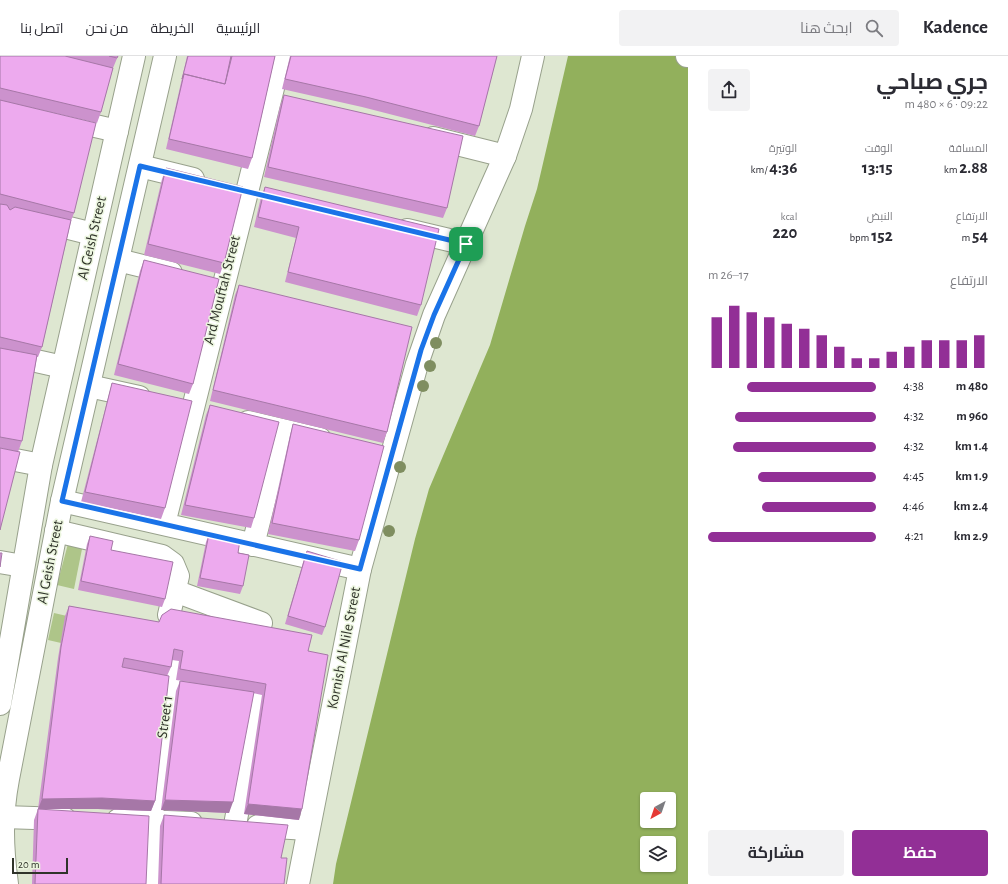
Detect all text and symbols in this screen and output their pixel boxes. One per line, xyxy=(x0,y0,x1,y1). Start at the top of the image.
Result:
search box xyxy=(619,10,899,46)
icon: search xyxy=(863,17,885,39)
text: Kadence xyxy=(923,18,988,37)
text: ابحث هنا xyxy=(800,21,853,36)
text: اتصل بنا xyxy=(20,22,64,36)
text: من نحن xyxy=(86,22,129,36)
text: الخريطة xyxy=(151,22,194,36)
text: الرئيسية xyxy=(216,22,260,36)
button: share xyxy=(708,69,750,111)
text: جري صباحي xyxy=(876,71,988,93)
text: 09:22 · 6 × 480 m xyxy=(904,98,988,111)
text: الوتيرة xyxy=(769,143,797,154)
text: الوقت xyxy=(865,143,893,154)
text: المسافة xyxy=(949,143,988,154)
text: 4:36 xyxy=(769,159,797,176)
text: 13:15 xyxy=(862,159,893,176)
text: 2.88 xyxy=(959,159,988,176)
text: /km xyxy=(751,164,769,175)
text: km xyxy=(944,164,959,175)
street label: Al Geish Street xyxy=(75,195,109,281)
text: kcal xyxy=(781,211,797,222)
text: النبض xyxy=(867,211,893,222)
text: الارتفاع xyxy=(956,211,988,222)
text: 220 xyxy=(772,224,797,241)
pin xyxy=(449,227,483,261)
text: 152 xyxy=(871,227,893,244)
text: 54 xyxy=(972,227,988,244)
text: bpm xyxy=(849,232,871,243)
text: m xyxy=(961,232,972,243)
icon: arrive xyxy=(455,233,477,255)
street label: Ard Mouftah Street xyxy=(201,234,243,346)
text: 17–26 m xyxy=(708,269,749,282)
text: الارتفاع xyxy=(950,275,988,288)
text: 4:38 xyxy=(903,380,924,393)
text: 480 m xyxy=(956,380,988,393)
text: 4:32 xyxy=(903,410,924,423)
text: 960 m xyxy=(956,410,988,423)
text: 4:32 xyxy=(903,440,924,453)
text: 1.4 km xyxy=(955,440,988,453)
text: 4:45 xyxy=(903,470,924,483)
text: 1.9 km xyxy=(955,470,988,483)
text: 4:46 xyxy=(902,500,924,513)
text: 2.4 km xyxy=(953,500,988,513)
street label: Al Geish Street xyxy=(35,519,66,605)
text: 4:21 xyxy=(904,530,924,543)
text: 2.9 km xyxy=(954,530,988,543)
street label: Kornish Al Nile Street xyxy=(325,585,363,710)
street label: Street 1 xyxy=(155,695,175,739)
north arrow xyxy=(640,792,676,828)
map controls xyxy=(640,792,676,872)
button: مشاركة xyxy=(708,830,844,876)
button: حفظ xyxy=(852,830,988,876)
button: layers xyxy=(640,836,676,872)
scale bar xyxy=(12,856,68,875)
text: 20 m xyxy=(18,859,39,870)

